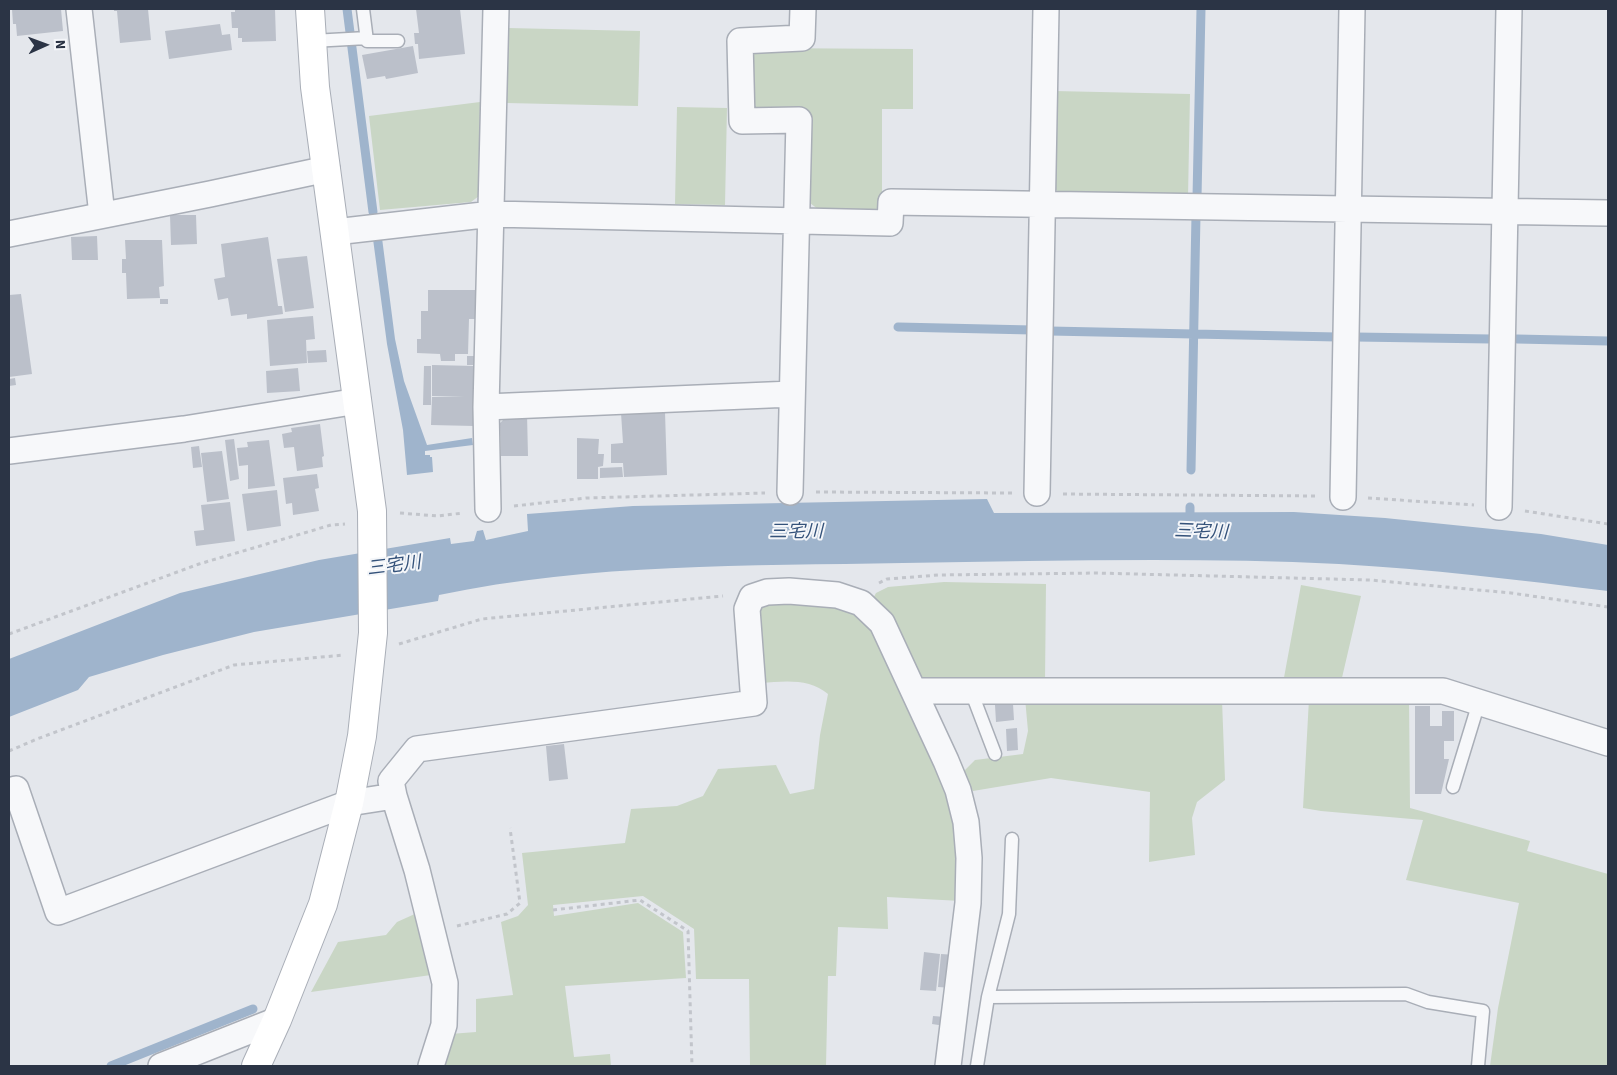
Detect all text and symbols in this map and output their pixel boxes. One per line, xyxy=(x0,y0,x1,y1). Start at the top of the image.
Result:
north arrow xyxy=(20,20,70,70)
text: N xyxy=(50,39,70,49)
water label: 三宅川 xyxy=(1174,521,1228,545)
water label: 三宅川 xyxy=(769,522,823,544)
water label: 三宅川 xyxy=(366,553,422,581)

